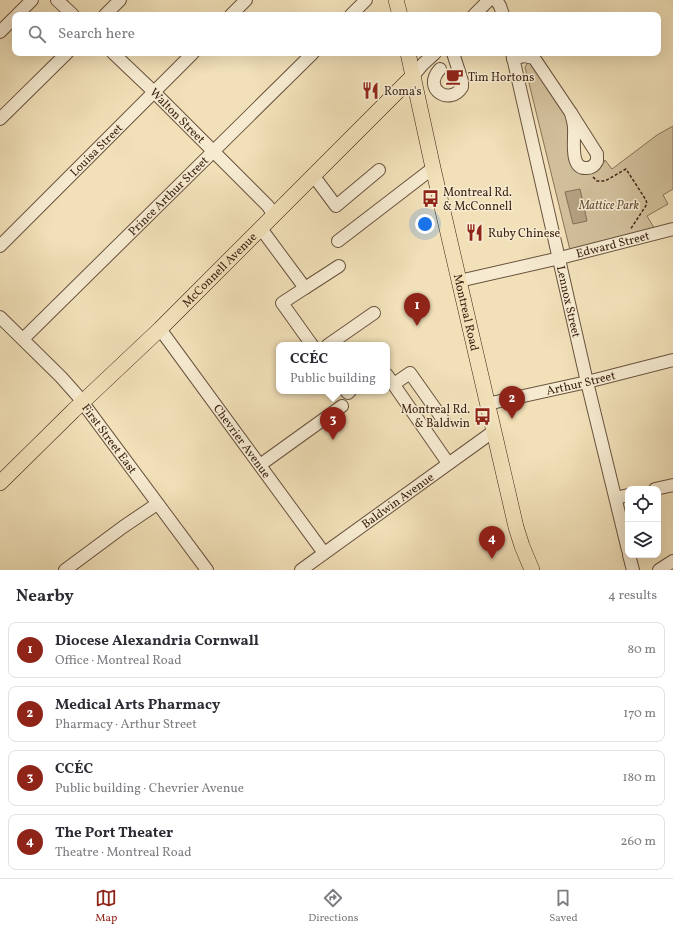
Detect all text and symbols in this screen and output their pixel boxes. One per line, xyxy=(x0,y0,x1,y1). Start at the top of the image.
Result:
search box xyxy=(12,12,661,56)
icon: search xyxy=(26,23,48,45)
text: Search here xyxy=(58,24,135,45)
cafe icon: Tim Hortons xyxy=(445,67,465,87)
place label: Tim Hortons xyxy=(468,70,534,86)
restaurant icon: Roma's xyxy=(361,81,381,101)
place label: Roma's xyxy=(384,84,422,100)
street label: Walton Street xyxy=(146,85,208,148)
street label: Louisa Street xyxy=(67,121,127,180)
street label: Prince Arthur Street xyxy=(125,153,213,240)
place label: Montreal Rd. & McConnell xyxy=(443,185,512,215)
bus stop icon: Montreal Rd. & McConnell xyxy=(420,189,440,209)
park label: Mattice Park xyxy=(578,198,640,214)
your location xyxy=(415,214,435,234)
restaurant icon: Ruby Chinese xyxy=(465,223,485,243)
place label: Ruby Chinese xyxy=(488,226,561,242)
street label: Edward Street xyxy=(575,228,651,263)
street label: McConnell Avenue xyxy=(179,229,261,311)
street label: Lennox Street xyxy=(552,264,584,339)
street label: Montreal Road xyxy=(449,273,482,353)
pin: 1 xyxy=(404,293,430,326)
popup xyxy=(276,342,390,394)
text: CCÉC xyxy=(290,349,328,370)
street label: Arthur Street xyxy=(545,368,617,400)
text: Public building xyxy=(290,370,376,388)
pin: 2 xyxy=(499,386,525,419)
street label: First Street East xyxy=(77,401,140,477)
street label: Chevrier Avenue xyxy=(209,402,274,482)
place label: Montreal Rd. & Baldwin xyxy=(401,402,470,432)
bus stop icon: Montreal Rd. & Baldwin xyxy=(473,406,493,426)
pin: 3 xyxy=(320,407,346,440)
street label: Baldwin Avenue xyxy=(359,470,438,533)
map controls xyxy=(625,486,661,558)
button: locate xyxy=(625,486,661,522)
button: layers xyxy=(625,522,661,558)
pin: 4 xyxy=(479,526,505,559)
text: Nearby xyxy=(16,585,74,608)
text: 4 results xyxy=(608,587,657,605)
text: Diocese Alexandria Cornwall xyxy=(55,631,259,652)
text: 1 xyxy=(27,641,33,659)
text: 80 m xyxy=(627,641,656,659)
text: Office · Montreal Road xyxy=(55,652,182,670)
text: Medical Arts Pharmacy xyxy=(55,695,220,716)
text: 2 xyxy=(27,705,33,723)
text: 170 m xyxy=(623,705,656,723)
text: Pharmacy · Arthur Street xyxy=(55,716,197,734)
text: CCÉC xyxy=(55,759,93,780)
text: 3 xyxy=(27,769,33,787)
text: 180 m xyxy=(622,769,656,787)
text: Public building · Chevrier Avenue xyxy=(55,780,244,798)
text: The Port Theater xyxy=(55,823,173,844)
text: 4 xyxy=(26,833,34,851)
text: 260 m xyxy=(621,833,656,851)
text: Theatre · Montreal Road xyxy=(55,844,191,862)
tab: Map xyxy=(95,887,117,926)
tab: Directions xyxy=(308,887,359,926)
tab: Saved xyxy=(549,887,578,926)

